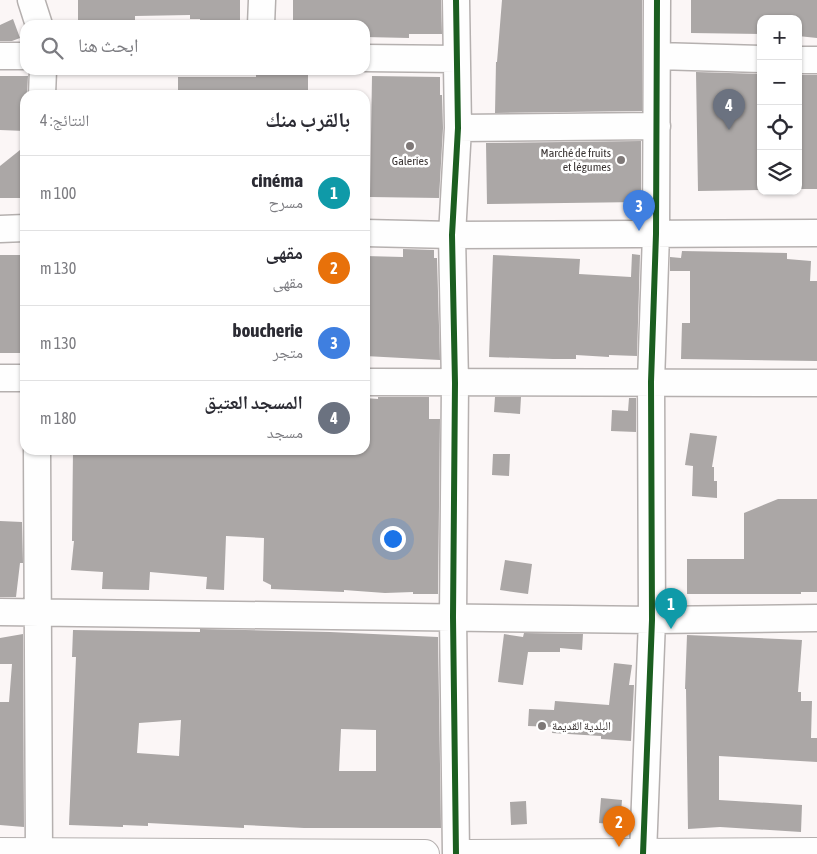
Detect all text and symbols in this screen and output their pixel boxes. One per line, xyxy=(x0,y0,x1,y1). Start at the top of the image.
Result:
map controls xyxy=(757,15,802,195)
button: + xyxy=(757,15,802,60)
search box xyxy=(20,20,370,75)
icon: search xyxy=(38,34,66,62)
text: ابحث هنا xyxy=(78,34,139,56)
button: − xyxy=(757,60,802,105)
pin: 4 xyxy=(713,89,745,130)
button: locate xyxy=(757,105,802,150)
text: بالقرب منك xyxy=(265,107,350,131)
text: النتائج: 4 xyxy=(40,111,89,129)
marker: Galeries xyxy=(404,140,416,152)
place label: Marché de fruits et légumes xyxy=(541,146,611,174)
button: layers xyxy=(757,150,802,195)
place label: Galeries xyxy=(392,154,428,168)
marker: Marché de fruits et légumes xyxy=(615,154,627,166)
text: cinéma xyxy=(251,169,303,191)
text: 100 m xyxy=(40,184,76,202)
text: 1 xyxy=(330,184,338,202)
pin: 3 xyxy=(623,190,655,231)
text: مسرح xyxy=(268,193,303,211)
text: مقهى xyxy=(266,241,303,263)
text: 130 m xyxy=(40,259,76,277)
text: 2 xyxy=(330,259,338,277)
text: مقهى xyxy=(272,273,303,291)
text: boucherie xyxy=(232,319,303,341)
text: 130 m xyxy=(40,334,76,352)
text: 3 xyxy=(330,334,338,352)
text: متجر xyxy=(273,343,303,361)
text: المسجد العتيق xyxy=(204,391,303,413)
text: 180 m xyxy=(40,409,76,427)
text: 4 xyxy=(330,409,338,427)
text: مسجد xyxy=(267,423,303,441)
your location xyxy=(380,526,406,552)
pin: 1 xyxy=(655,588,687,629)
place label: البلدية القديمة xyxy=(552,719,611,733)
marker: البلدية القديمة xyxy=(536,720,548,732)
pin: 2 xyxy=(603,806,635,847)

